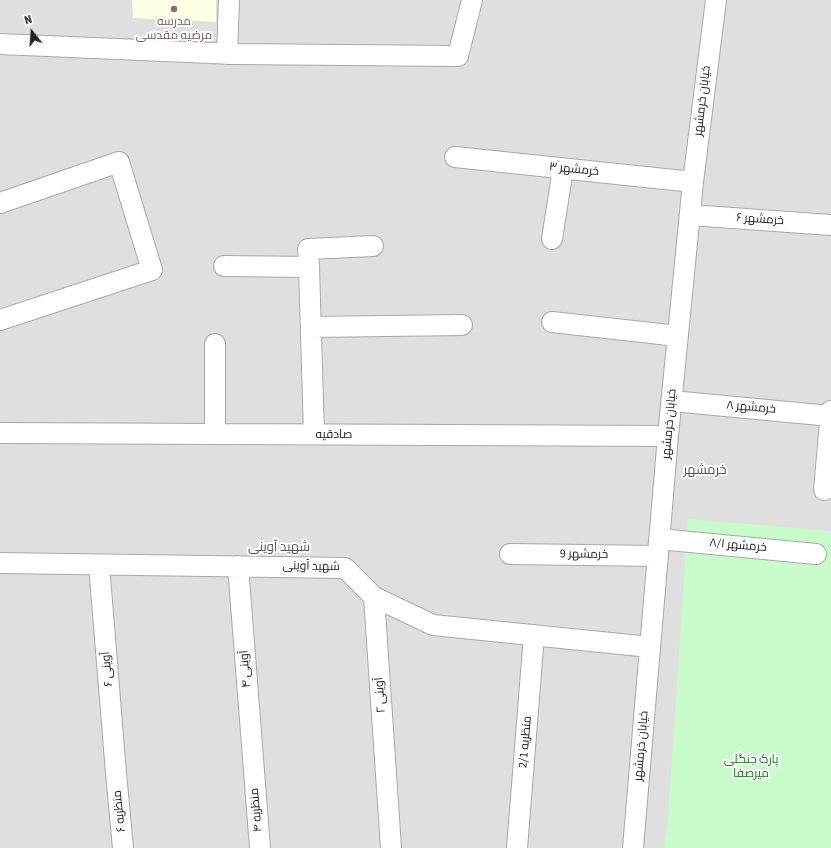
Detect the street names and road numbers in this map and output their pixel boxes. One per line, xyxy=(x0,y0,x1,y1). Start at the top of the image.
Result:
street label: خیابان خرمشهر xyxy=(692,65,714,137)
street label: خرمشهر ۳ xyxy=(548,160,600,180)
street label: خرمشهر ۶ xyxy=(736,211,784,229)
street label: خیابان خرمشهر xyxy=(660,388,680,460)
street label: خرمشهر ۸ xyxy=(726,399,776,417)
street label: صادقیه xyxy=(316,428,352,442)
street label: خرمشهر ۸/۱ xyxy=(709,536,767,556)
street label: خرمشهر 9 xyxy=(560,547,608,563)
street label: شهید آوینی xyxy=(282,559,340,575)
street label: آوینی ۴ xyxy=(238,650,254,688)
street label: آوینی ۶ xyxy=(99,651,117,687)
street label: آوینی ۲ xyxy=(373,677,389,713)
street label: خیابان خرمشهر xyxy=(632,710,652,782)
street label: منظریه 2/1 xyxy=(517,715,535,769)
street label: منظریه ۴ xyxy=(248,787,266,833)
street label: منظریه ۶ xyxy=(111,789,129,833)

